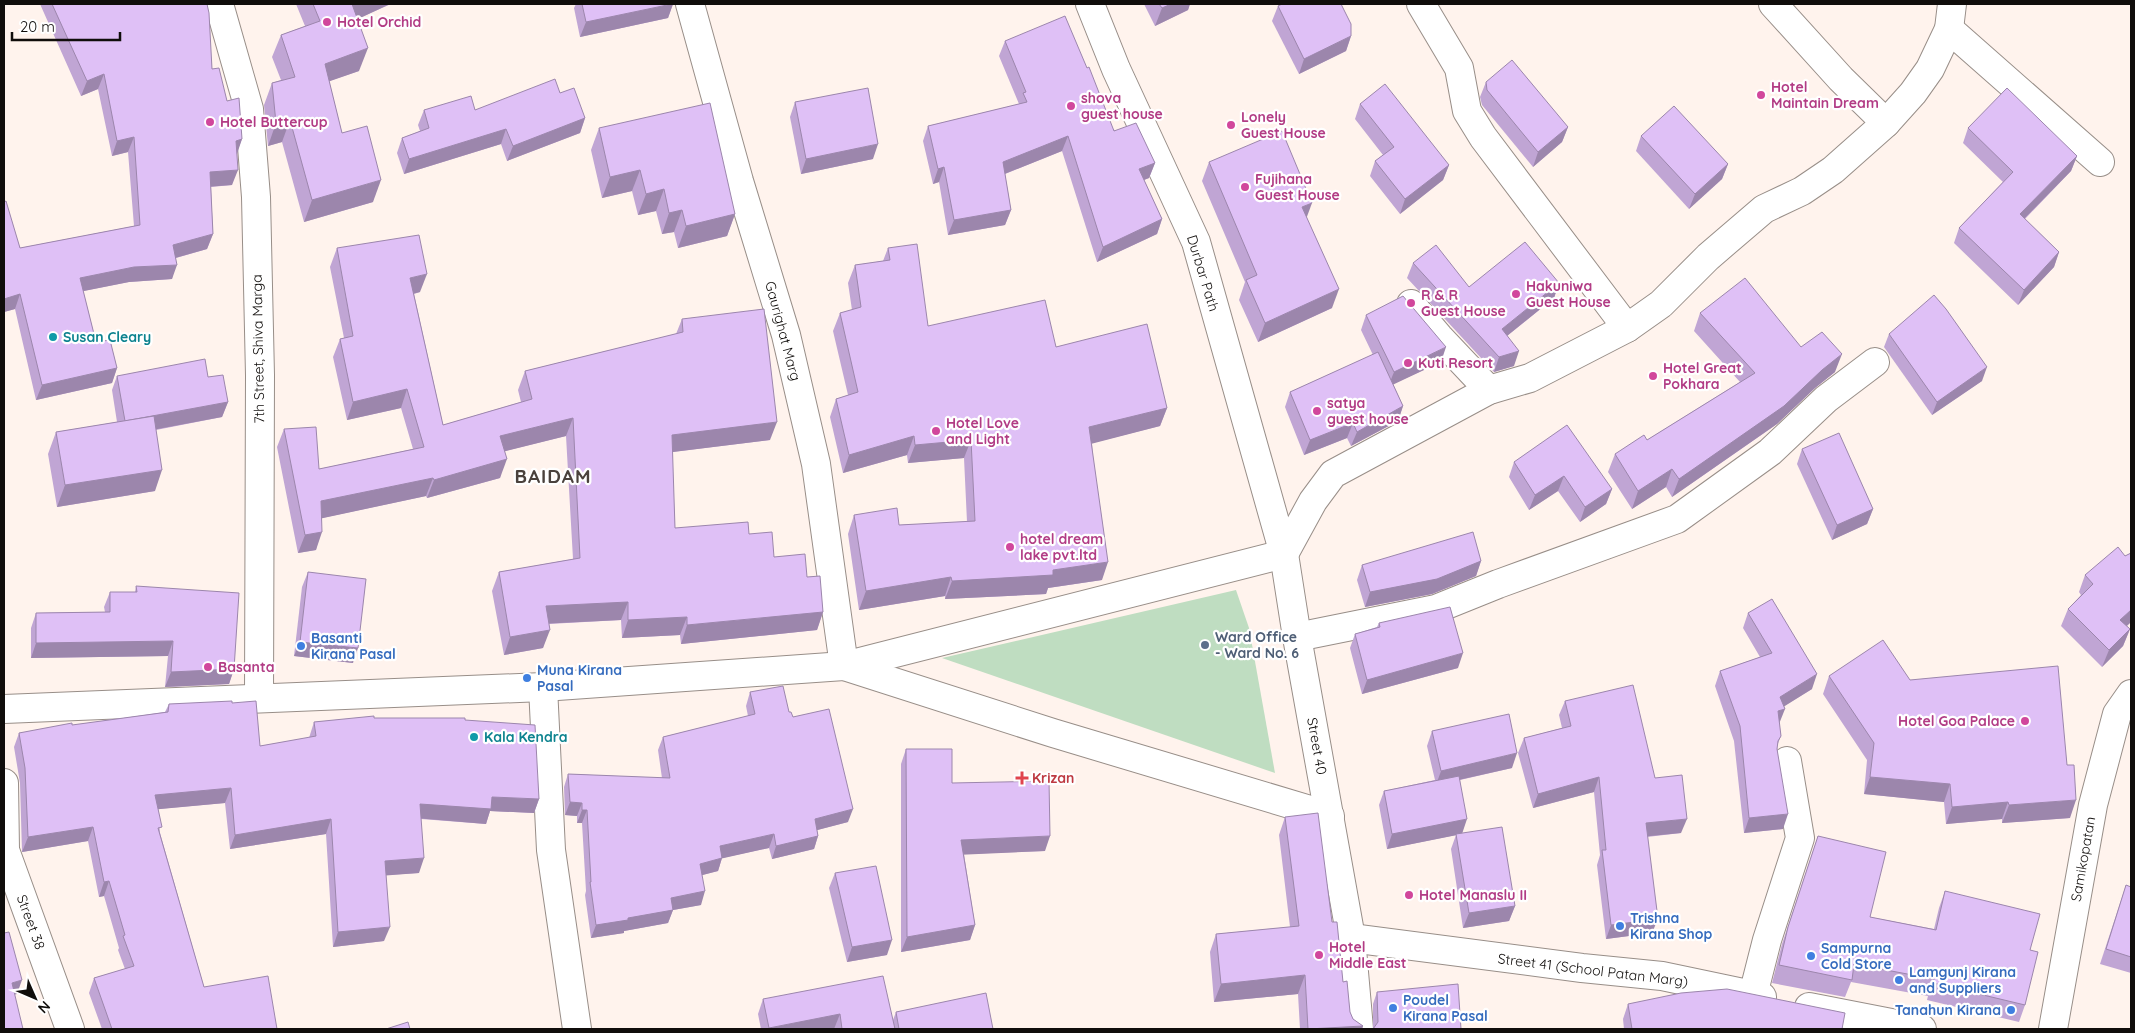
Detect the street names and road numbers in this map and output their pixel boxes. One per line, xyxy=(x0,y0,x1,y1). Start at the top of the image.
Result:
street label: Durbar Path xyxy=(1183,233,1223,313)
street label: 7th Street, Shiva Marga xyxy=(248,274,268,424)
street label: Gaurighat Marg xyxy=(761,279,805,383)
street label: Street 40 xyxy=(1303,716,1331,776)
street label: Samikopatan xyxy=(2067,815,2099,903)
street label: Street 38 xyxy=(13,892,49,952)
street label: Street 41 (School Patan Marg) xyxy=(1497,949,1689,991)

